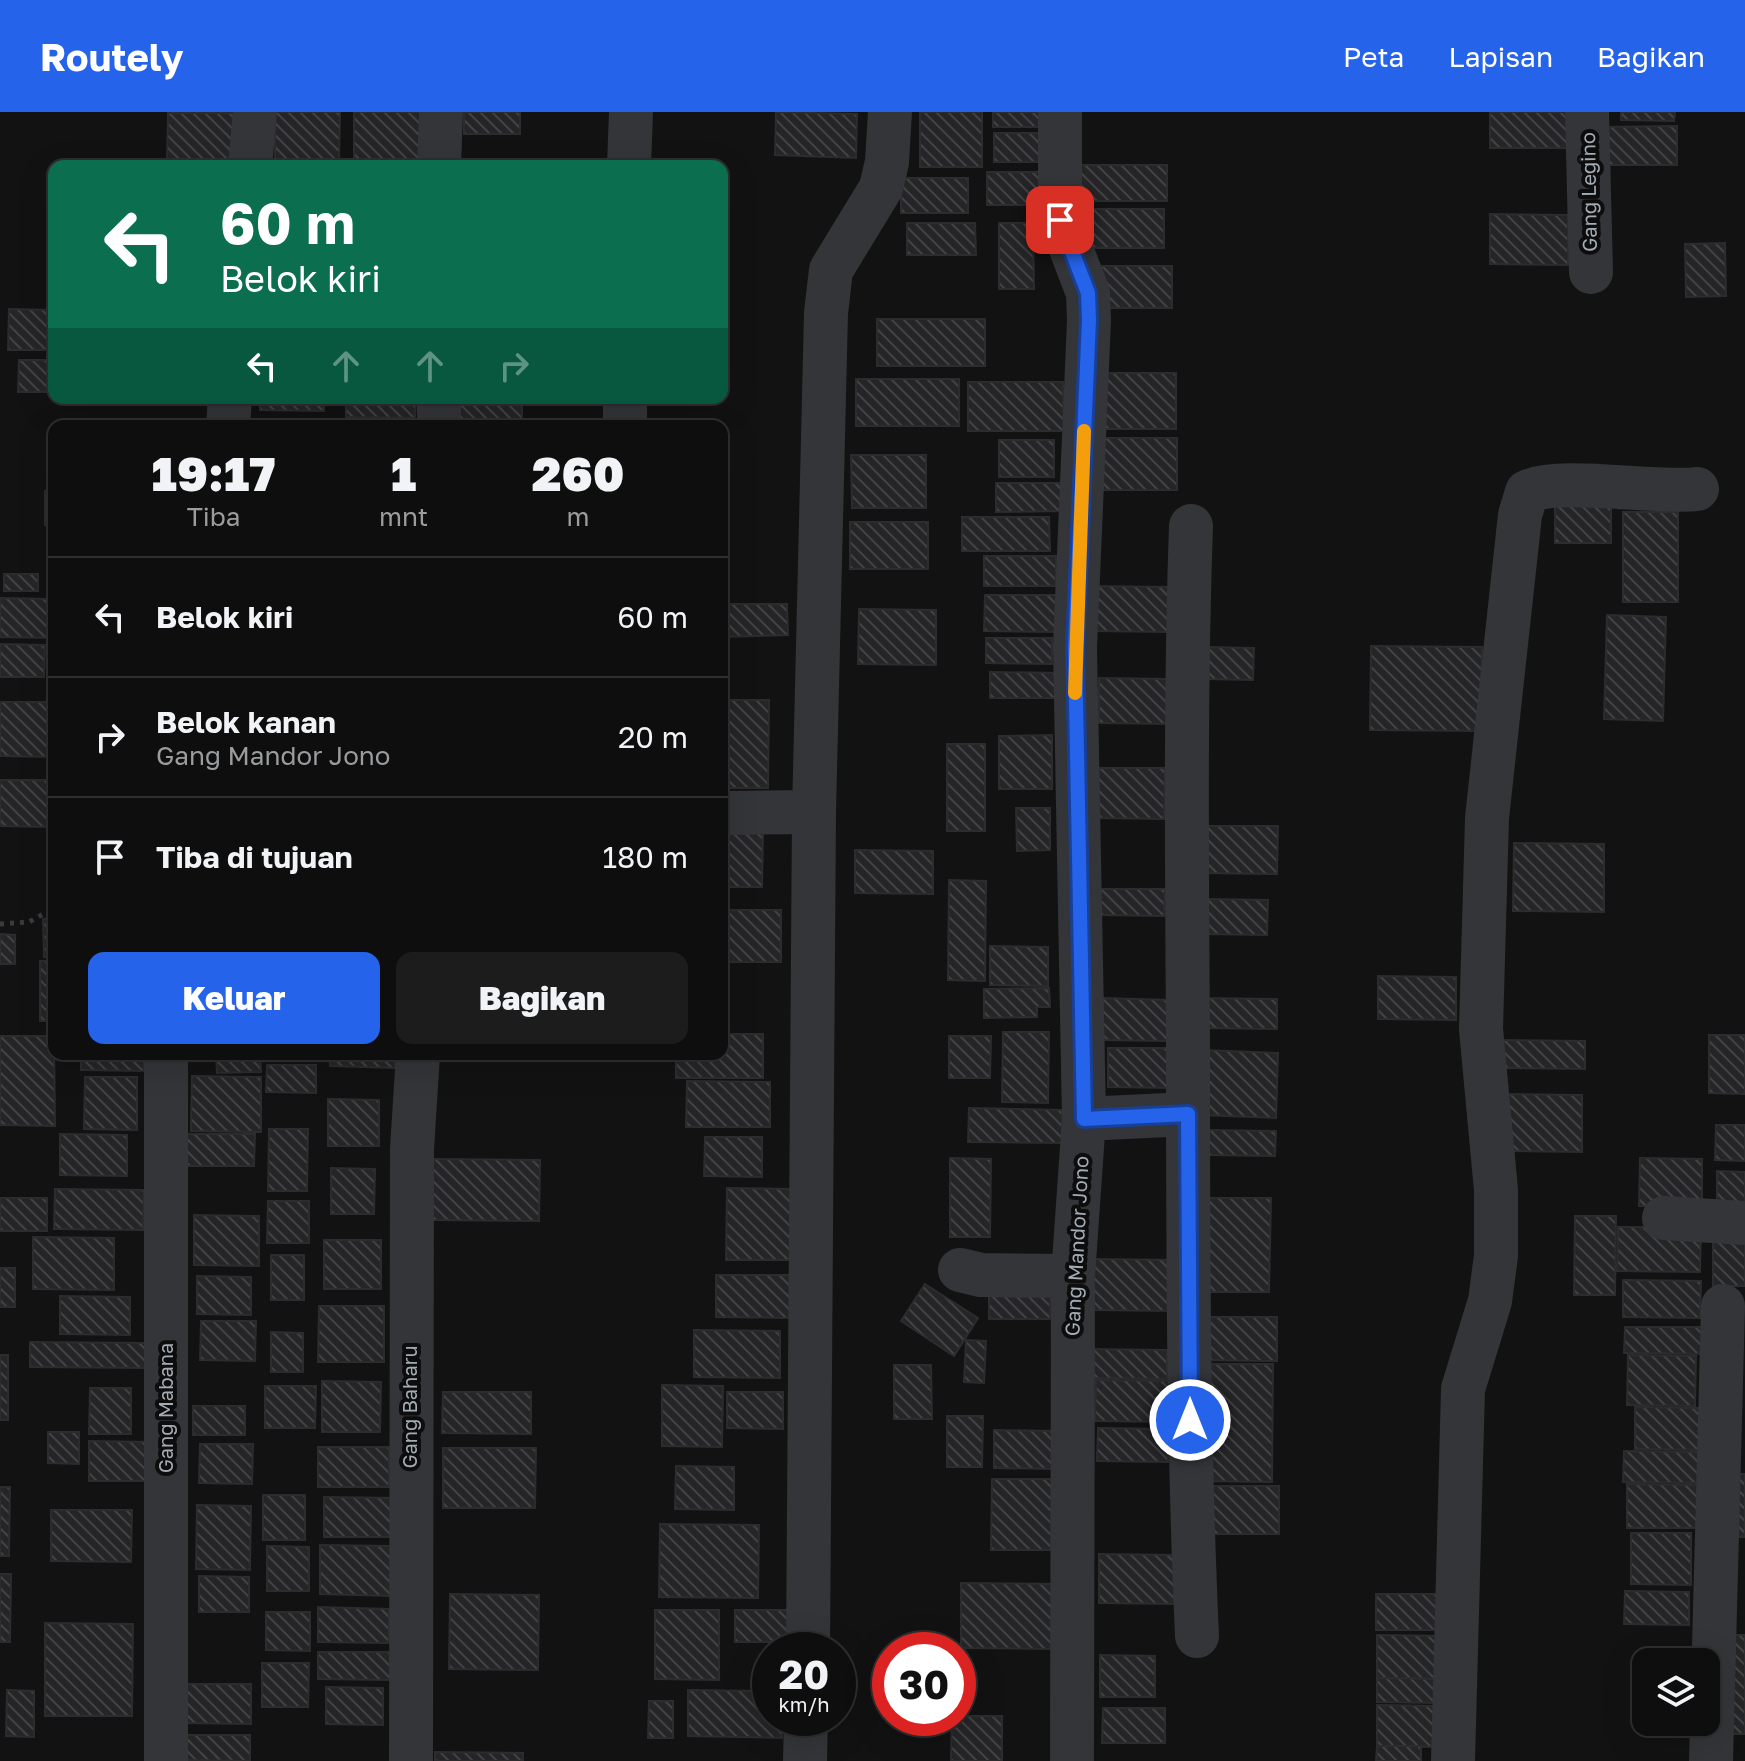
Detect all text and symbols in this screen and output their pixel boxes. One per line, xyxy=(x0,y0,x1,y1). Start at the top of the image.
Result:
text: Routely xyxy=(40,34,184,79)
text: Peta xyxy=(1343,40,1404,73)
text: Lapisan xyxy=(1448,40,1553,73)
text: Bagikan xyxy=(1597,40,1705,73)
street label: Gang Legino xyxy=(1575,132,1601,252)
pin xyxy=(1026,186,1094,254)
text: 60 m xyxy=(220,189,355,256)
icon: left xyxy=(88,192,192,296)
icon: arrive xyxy=(1038,198,1082,242)
text: Belok kiri xyxy=(220,257,381,300)
icon: left xyxy=(240,344,284,388)
icon: ahead xyxy=(324,344,368,388)
icon: ahead xyxy=(408,344,452,388)
icon: right xyxy=(492,344,536,388)
text: 19:17 xyxy=(152,444,276,502)
text: 1 xyxy=(391,444,416,502)
text: 260 xyxy=(532,444,624,502)
text: Tiba xyxy=(187,501,240,532)
text: mnt xyxy=(379,501,428,532)
text: m xyxy=(567,501,590,532)
icon: left xyxy=(88,595,132,639)
text: Belok kiri xyxy=(156,599,293,635)
text: 60 m xyxy=(617,599,688,635)
text: Belok kanan xyxy=(156,704,336,740)
icon: right xyxy=(88,715,132,759)
text: 20 m xyxy=(618,719,688,755)
text: Gang Mandor Jono xyxy=(156,740,390,771)
icon: arrive xyxy=(88,835,132,879)
text: Tiba di tujuan xyxy=(156,839,353,875)
text: 180 m xyxy=(603,839,688,875)
button: Keluar xyxy=(88,952,380,1044)
button: Bagikan xyxy=(396,952,688,1044)
street label: Gang Mandor Jono xyxy=(1059,1155,1093,1337)
street label: Gang Mabana xyxy=(153,1343,177,1473)
street label: Gang Baharu xyxy=(397,1345,421,1469)
position arrow xyxy=(1148,1378,1232,1462)
speed limit sign: 30 xyxy=(872,1632,976,1736)
map controls xyxy=(1632,1648,1720,1736)
button: layers xyxy=(1632,1648,1720,1736)
text: 20 xyxy=(779,1650,829,1698)
text: km/h xyxy=(779,1692,829,1716)

